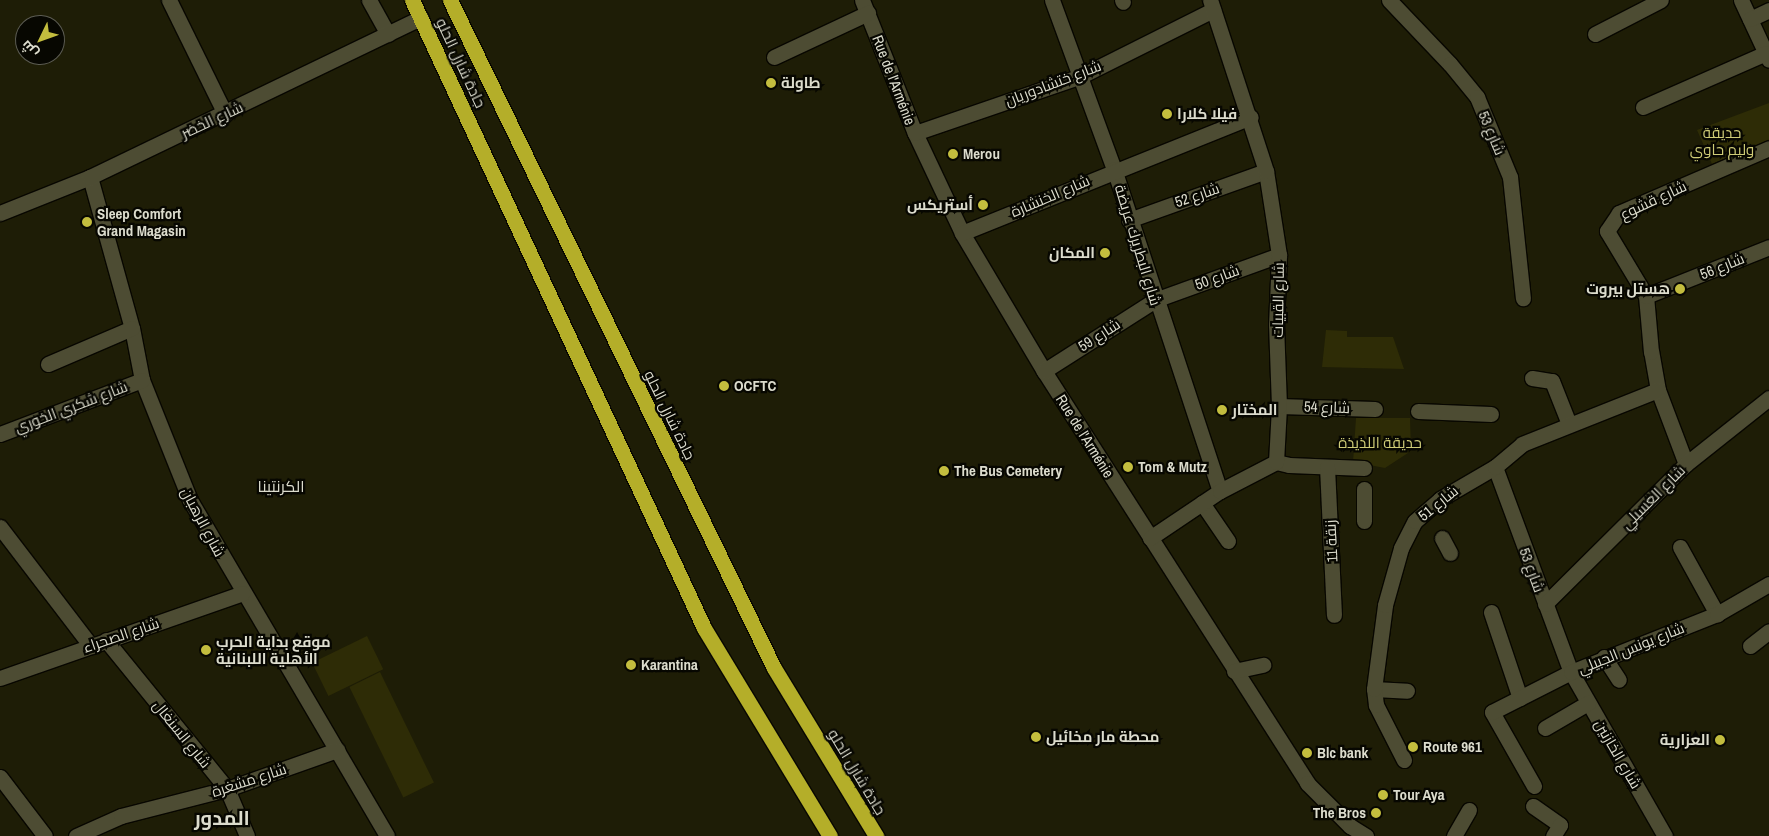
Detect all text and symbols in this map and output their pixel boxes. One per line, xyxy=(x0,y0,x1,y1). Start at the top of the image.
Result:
north arrow xyxy=(15,15,65,65)
street label: جادة شارل الحلو xyxy=(432,15,490,111)
street label: Rue de l'Arménie xyxy=(869,33,919,127)
text: ش xyxy=(17,37,42,62)
street label: شارع ختشادوريان xyxy=(1002,56,1104,110)
place label: طاولة xyxy=(781,74,821,92)
marker: طاولة xyxy=(765,77,777,89)
street label: شارع الخضر xyxy=(178,98,246,142)
place label: فيلا كلارا xyxy=(1177,105,1237,123)
marker: فيلا كلارا xyxy=(1161,108,1173,120)
street label: شارع 53 xyxy=(1475,108,1509,158)
park label: حديقة وليم حاوي xyxy=(1690,123,1754,158)
place label: Merou xyxy=(963,145,1000,163)
marker: Merou xyxy=(947,148,959,160)
street label: شارع الخنشارة xyxy=(1008,171,1092,221)
street label: شارع قشوع xyxy=(1617,177,1689,223)
street label: شارع 52 xyxy=(1172,179,1222,211)
street label: شارع البطريرك عريضة xyxy=(1111,182,1165,308)
place label: أستريكس xyxy=(907,196,973,214)
marker: أستريكس xyxy=(977,199,989,211)
place label: Sleep Comfort Grand Magasin xyxy=(97,204,186,239)
marker: Sleep Comfort Grand Magasin xyxy=(81,216,93,228)
place label: المكان xyxy=(1049,244,1095,262)
marker: المكان xyxy=(1099,247,1111,259)
street label: شارع 56 xyxy=(1697,249,1747,283)
street label: شارع 50 xyxy=(1192,261,1242,293)
street label: شارع القبيات xyxy=(1268,262,1288,338)
place label: هستل بيروت xyxy=(1586,280,1670,298)
marker: هستل بيروت xyxy=(1674,283,1686,295)
street label: شارع 59 xyxy=(1075,315,1123,355)
street label: جادة شارل الحلو xyxy=(641,368,699,462)
street label: شارع شكري الخوري xyxy=(12,377,130,437)
place label: OCFTC xyxy=(734,377,776,395)
marker: OCFTC xyxy=(718,380,730,392)
street label: Rue de l'Arménie xyxy=(1052,391,1118,481)
street label: شارع 54 xyxy=(1304,397,1350,417)
place label: المختار xyxy=(1232,401,1277,419)
marker: المختار xyxy=(1216,404,1228,416)
park label: حديقة اللذيذة xyxy=(1338,434,1422,452)
place label: Tom & Mutz xyxy=(1138,458,1207,476)
marker: Tom & Mutz xyxy=(1122,461,1134,473)
street label: شارع العسيلي xyxy=(1617,461,1689,533)
place label: The Bus Cemetery xyxy=(954,462,1062,480)
marker: The Bus Cemetery xyxy=(938,465,950,477)
district label: الكرنتينا xyxy=(257,476,305,496)
street label: شارع 51 xyxy=(1414,481,1462,525)
street label: شارع الرهبان xyxy=(177,484,229,560)
street label: زنقة 11 xyxy=(1321,519,1341,563)
street label: شارع 53 xyxy=(1516,545,1548,595)
street label: شارع الصحراء xyxy=(81,614,161,656)
street label: شارع يونس الجبيلي xyxy=(1575,618,1687,678)
place label: موقع بداية الحرب الأهلية اللبنانية xyxy=(216,632,331,667)
marker: موقع بداية الحرب الأهلية اللبنانية xyxy=(200,644,212,656)
place label: Karantina xyxy=(641,656,698,674)
marker: Karantina xyxy=(625,659,637,671)
street label: شارع السنغال xyxy=(149,697,215,771)
street label: شارع الخازنين xyxy=(1591,716,1645,792)
street label: جادة شارل الحلو xyxy=(824,726,890,818)
place label: محطة مار مخائيل xyxy=(1046,728,1160,746)
marker: محطة مار مخائيل xyxy=(1030,731,1042,743)
place label: العزارية xyxy=(1660,731,1710,749)
marker: العزارية xyxy=(1714,734,1726,746)
place label: Route 961 xyxy=(1423,738,1482,756)
marker: Route 961 xyxy=(1407,741,1419,753)
place label: Blc bank xyxy=(1317,744,1368,762)
marker: Blc bank xyxy=(1301,747,1313,759)
street label: شارع مشغرة xyxy=(209,759,289,801)
place label: Tour Aya xyxy=(1393,786,1445,804)
marker: Tour Aya xyxy=(1377,789,1389,801)
place label: The Bros xyxy=(1313,804,1366,822)
district label: المدور xyxy=(194,805,250,829)
marker: The Bros xyxy=(1370,807,1382,819)

